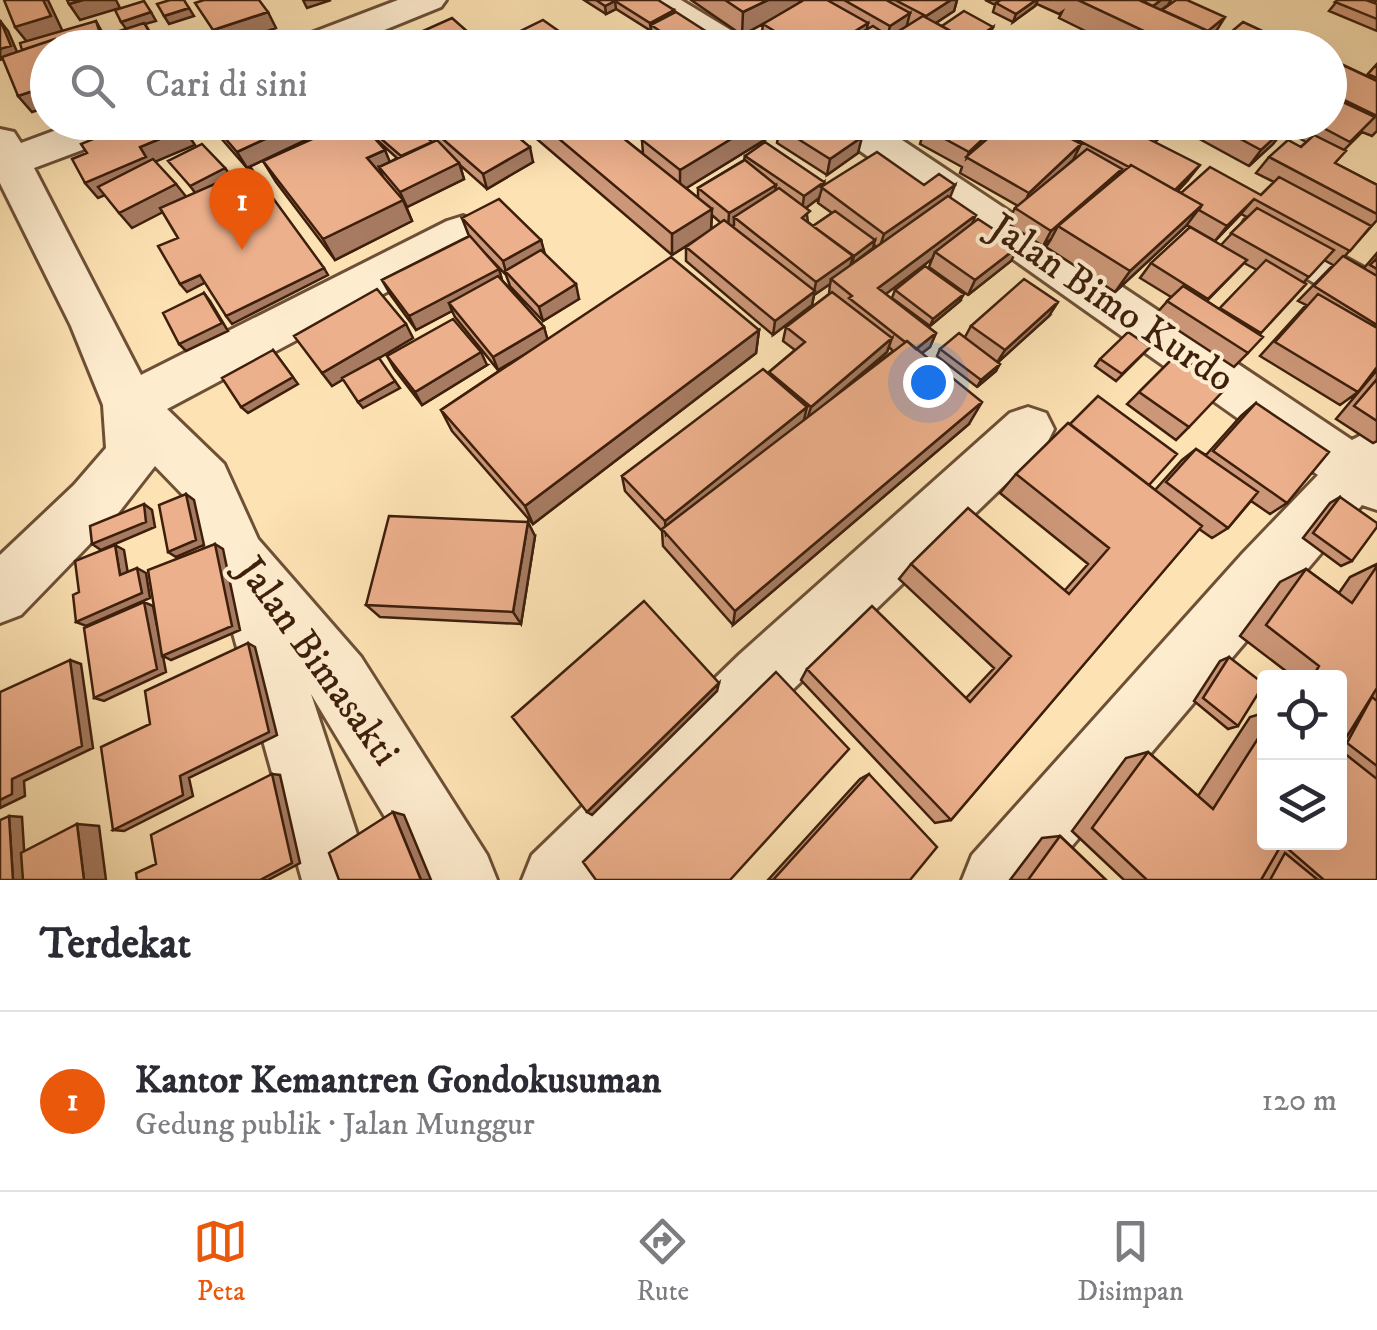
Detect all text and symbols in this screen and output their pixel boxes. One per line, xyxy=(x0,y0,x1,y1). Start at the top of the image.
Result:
search box xyxy=(30,30,1347,140)
icon: search xyxy=(65,58,120,113)
text: Cari di sini xyxy=(145,61,308,109)
pin: 1 xyxy=(210,168,274,250)
street label: Jalan Bimo Kurdo xyxy=(975,201,1243,404)
your location xyxy=(903,357,954,408)
street label: Jalan Bimasakti xyxy=(222,544,410,776)
map controls xyxy=(1257,670,1347,850)
button: locate xyxy=(1257,670,1347,760)
button: layers xyxy=(1257,760,1347,850)
text: Terdekat xyxy=(40,919,191,971)
text: Kantor Kemantren Gondokusuman xyxy=(135,1057,661,1105)
text: 1 xyxy=(67,1081,78,1121)
text: 120 m xyxy=(1261,1081,1337,1121)
text: Gedung publik · Jalan Munggur xyxy=(135,1105,535,1145)
tab: Peta xyxy=(193,1214,248,1309)
tab: Rute xyxy=(635,1214,690,1309)
tab: Disimpan xyxy=(1077,1214,1184,1309)

